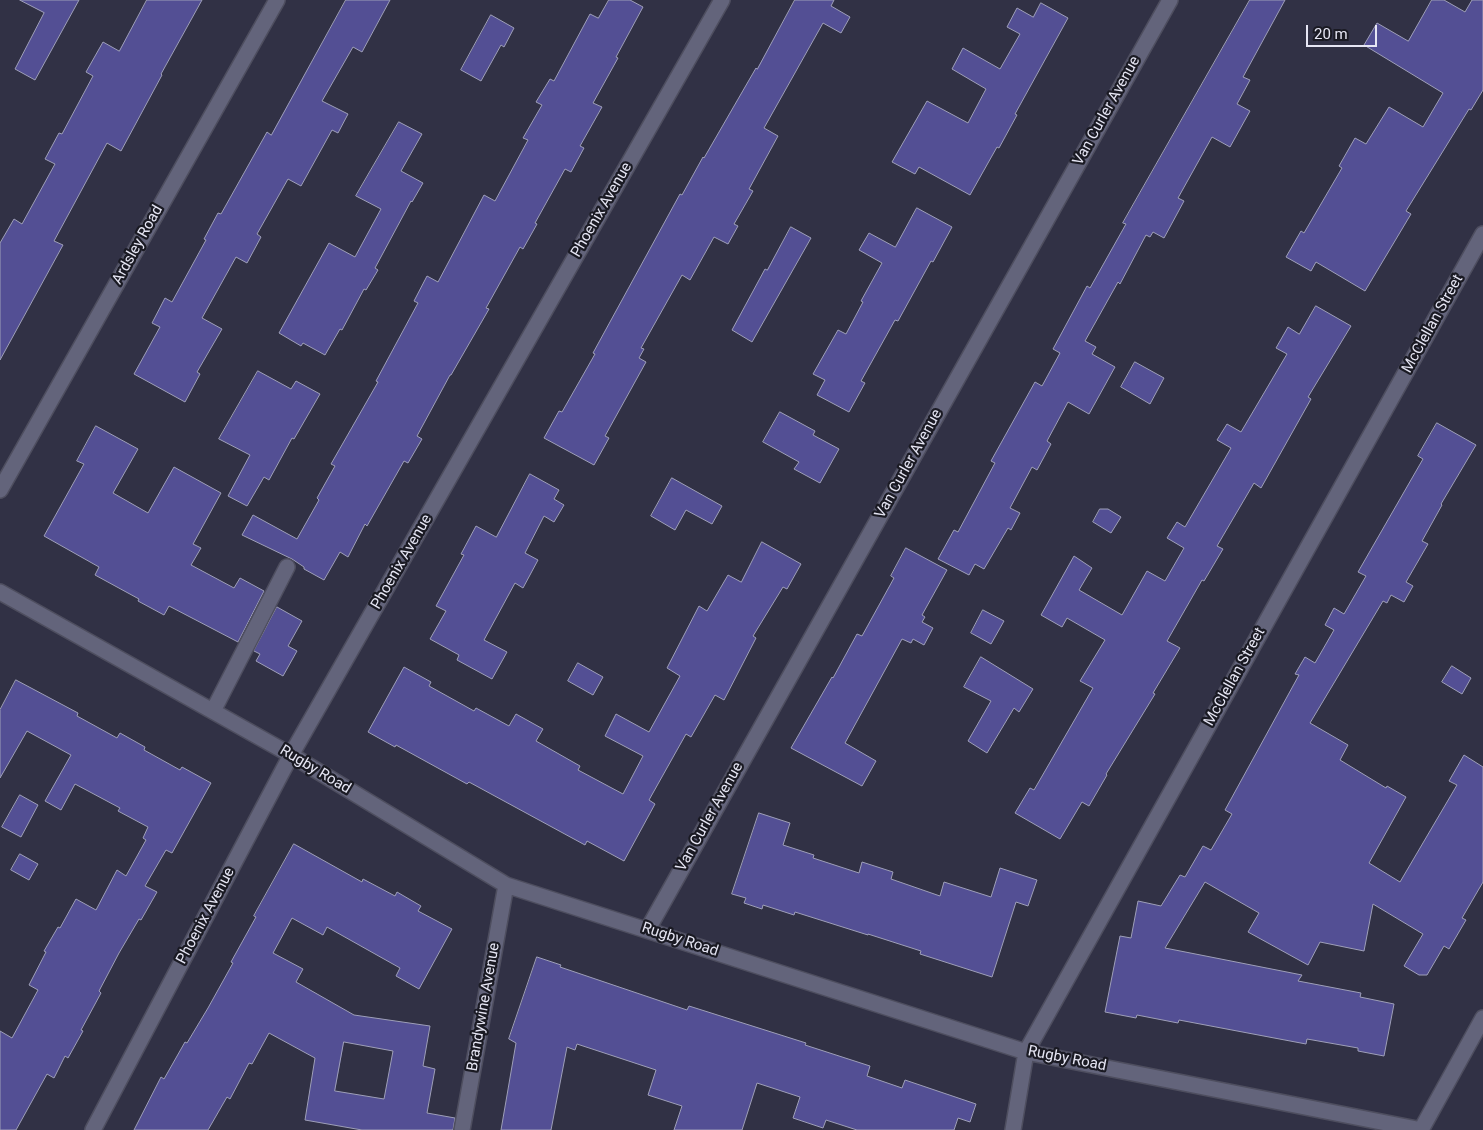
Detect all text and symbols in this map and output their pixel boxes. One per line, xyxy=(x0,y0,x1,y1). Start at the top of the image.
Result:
scale bar xyxy=(1308,15,1379,47)
text: 20 m xyxy=(1314,25,1348,43)
street label: Van Curler Avenue xyxy=(1070,53,1144,169)
street label: Phoenix Avenue xyxy=(568,159,636,261)
street label: Ardsley Road xyxy=(109,202,167,288)
street label: McClellan Street xyxy=(1399,272,1467,376)
street label: Van Curler Avenue xyxy=(872,406,946,522)
street label: Phoenix Avenue xyxy=(368,511,436,613)
street label: McClellan Street xyxy=(1201,625,1269,729)
street label: Rugby Road xyxy=(276,742,354,798)
street label: Van Curler Avenue xyxy=(673,759,747,875)
street label: Phoenix Avenue xyxy=(173,865,239,967)
street label: Rugby Road xyxy=(639,919,721,961)
street label: Brandywine Avenue xyxy=(464,941,504,1073)
street label: Rugby Road xyxy=(1026,1043,1108,1075)

